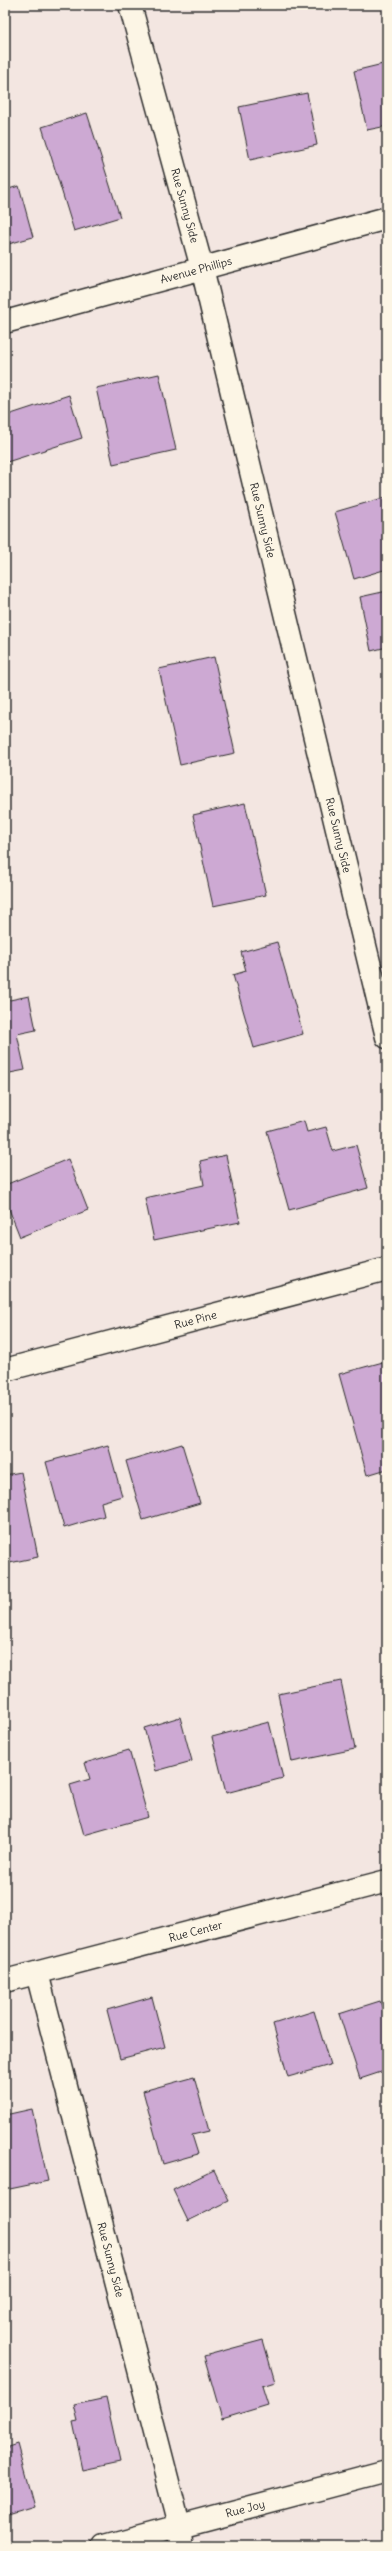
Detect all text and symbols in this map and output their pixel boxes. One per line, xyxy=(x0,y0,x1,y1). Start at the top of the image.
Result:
street label: Rue Sunny Side xyxy=(168,167,202,245)
street label: Avenue Phillips xyxy=(159,254,233,286)
street label: Rue Sunny Side xyxy=(247,481,278,559)
street label: Rue Sunny Side xyxy=(323,796,354,874)
street label: Rue Pine xyxy=(173,1307,218,1332)
street label: Rue Center xyxy=(167,1917,224,1945)
street label: Rue Sunny Side xyxy=(94,2221,127,2299)
street label: Rue Joy xyxy=(224,2497,266,2520)

